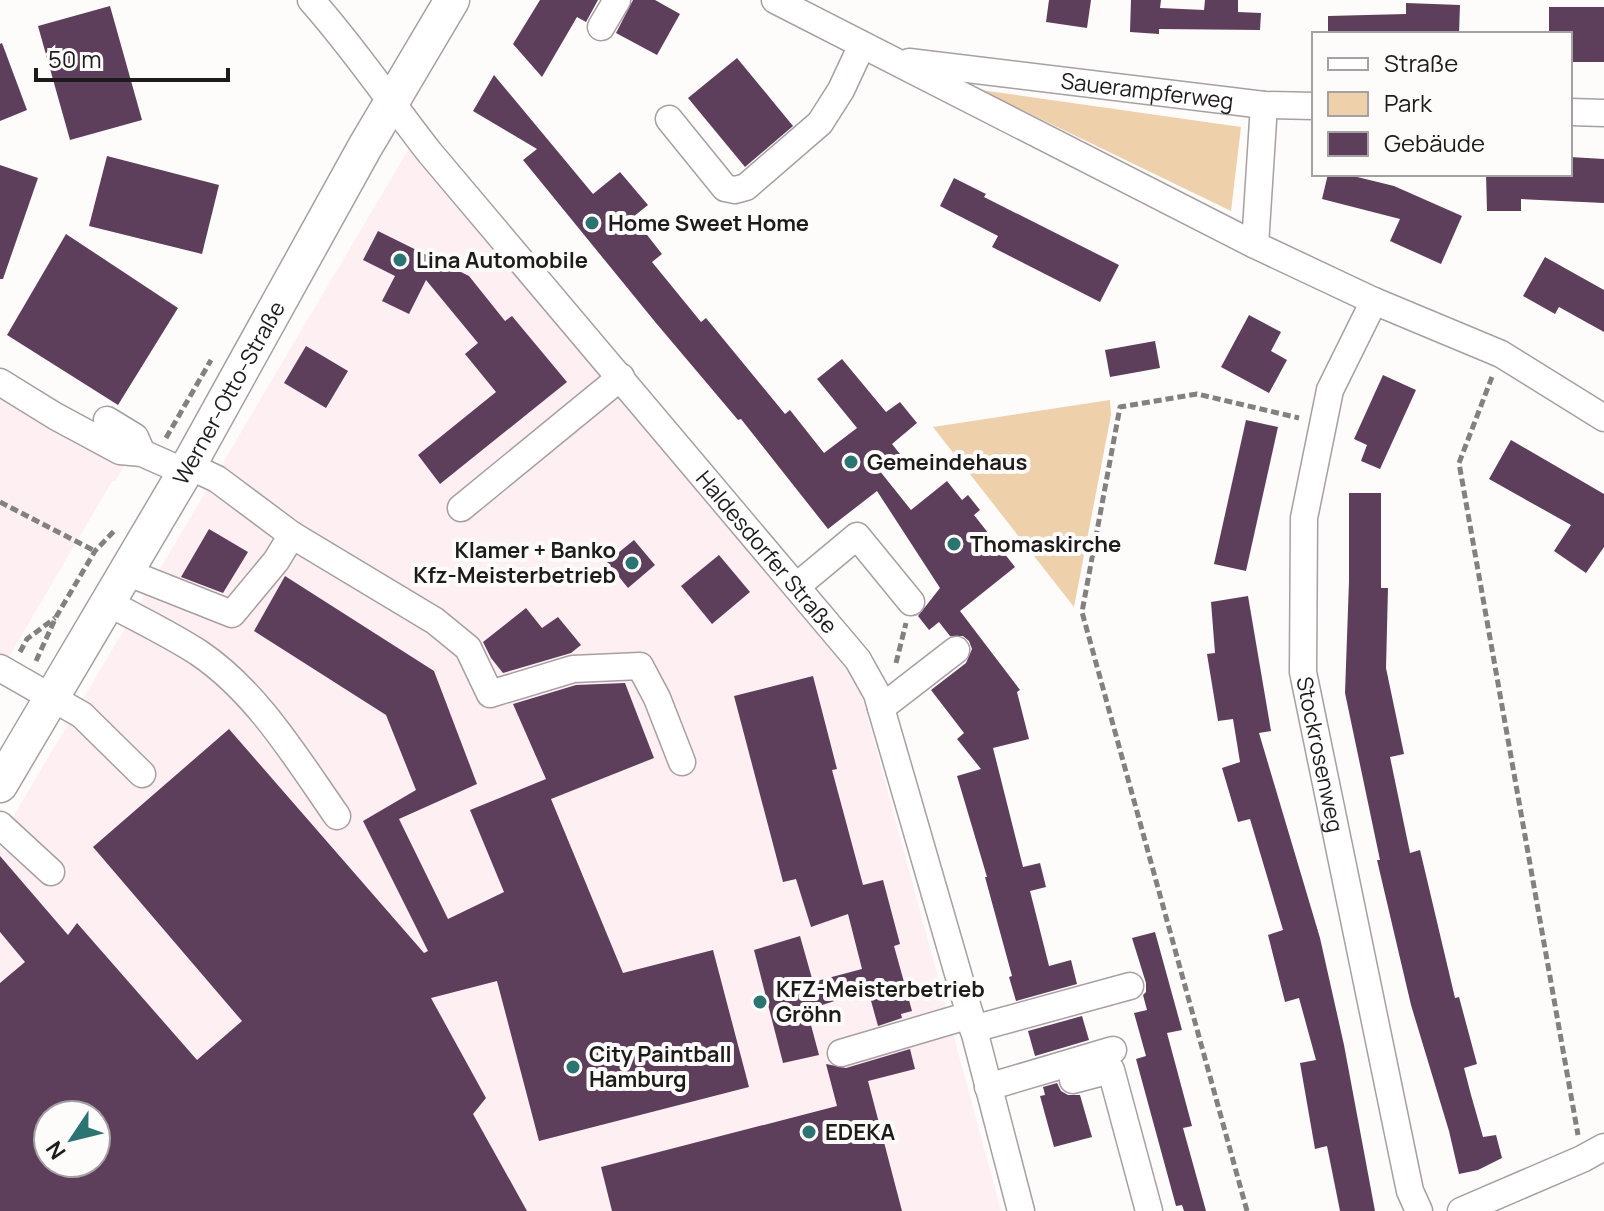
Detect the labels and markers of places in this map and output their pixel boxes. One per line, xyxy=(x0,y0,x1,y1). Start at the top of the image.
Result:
place label: Home Sweet Home xyxy=(608,208,809,238)
marker: Home Sweet Home xyxy=(583,214,601,232)
place label: Lina Automobile xyxy=(416,245,588,275)
marker: Lina Automobile xyxy=(391,251,409,269)
place label: Gemeindehaus xyxy=(867,447,1028,477)
marker: Gemeindehaus xyxy=(842,453,860,471)
place label: Thomaskirche xyxy=(970,529,1121,559)
place label: Klamer + Banko Kfz-Meisterbetrieb xyxy=(413,535,616,590)
marker: Thomaskirche xyxy=(945,535,963,553)
marker: Klamer + Banko Kfz-Meisterbetrieb xyxy=(623,554,641,572)
place label: KFZ-Meisterbetrieb Gröhn xyxy=(776,974,985,1029)
marker: KFZ-Meisterbetrieb Gröhn xyxy=(751,993,769,1011)
place label: City Paintball Hamburg xyxy=(589,1039,732,1094)
marker: City Paintball Hamburg xyxy=(564,1058,582,1076)
place label: EDEKA xyxy=(825,1117,895,1147)
marker: EDEKA xyxy=(800,1123,818,1141)

